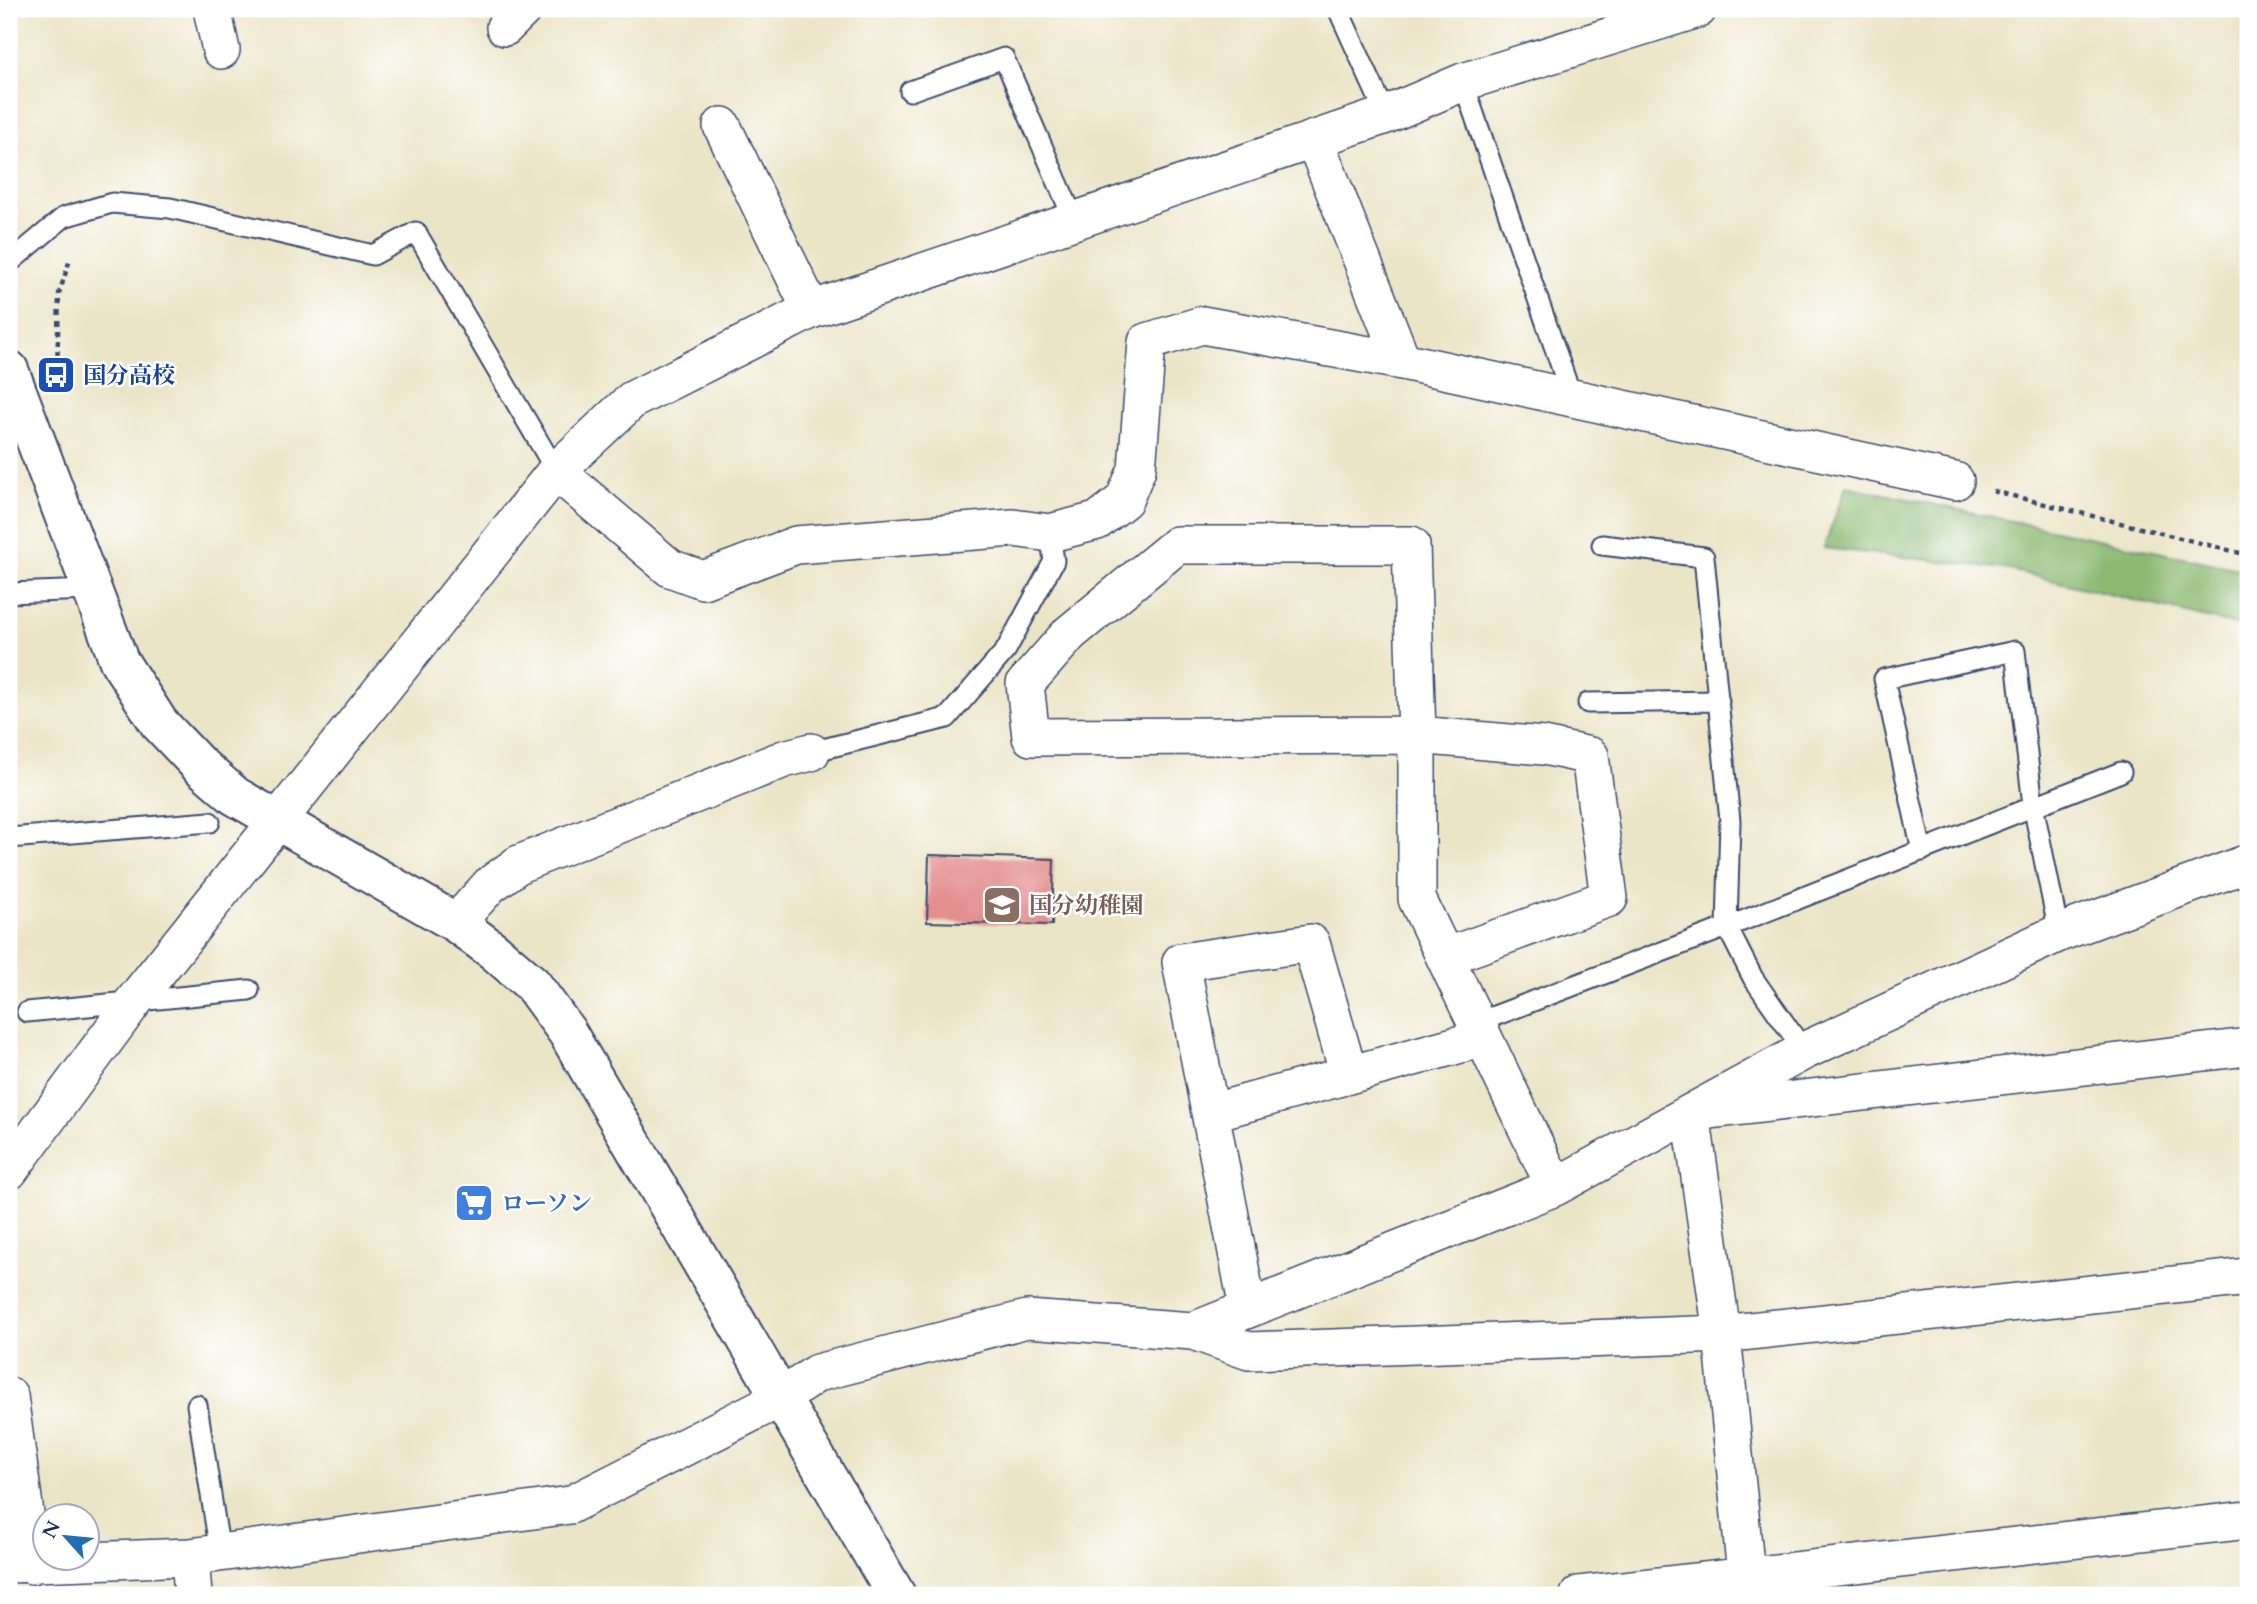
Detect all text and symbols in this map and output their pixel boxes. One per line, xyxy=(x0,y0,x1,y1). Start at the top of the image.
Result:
bus stop icon: 国分高校 xyxy=(35,354,77,396)
place label: 国分高校 xyxy=(83,360,175,391)
school or university icon: 国分幼稚園 xyxy=(981,884,1023,926)
place label: 国分幼稚園 xyxy=(1029,890,1144,921)
supermarket icon: ローソン xyxy=(453,1182,495,1224)
place label: ローソン xyxy=(501,1188,592,1219)
north arrow xyxy=(32,1502,102,1572)
text: N xyxy=(36,1516,67,1543)

